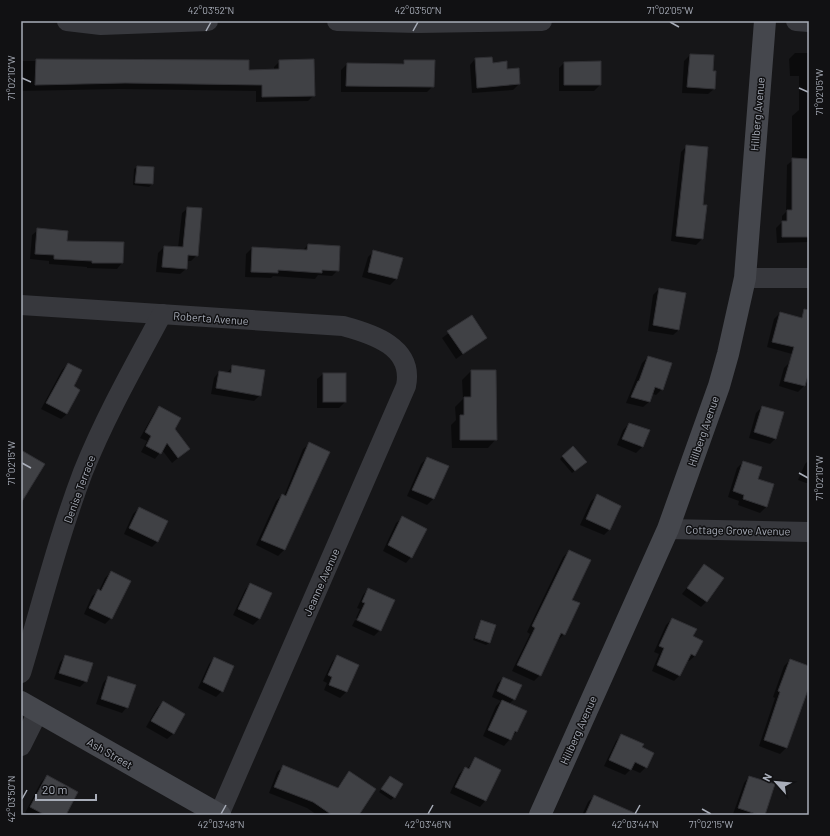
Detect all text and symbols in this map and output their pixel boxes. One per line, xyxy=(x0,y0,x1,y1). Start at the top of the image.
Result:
text: 42°03'52"N xyxy=(188,4,234,16)
text: 42°03'50"N xyxy=(395,4,441,16)
text: 71°02'05"W xyxy=(647,4,694,16)
text: 71°02'10"W xyxy=(5,55,17,100)
text: 71°02'05"W xyxy=(813,68,825,115)
street label: Hillberg Avenue xyxy=(747,77,767,151)
street label: Roberta Avenue xyxy=(173,309,249,327)
street label: Hillberg Avenue xyxy=(685,394,721,468)
text: 71°02'15"W xyxy=(5,441,17,485)
street label: Denise Terrace xyxy=(61,453,97,525)
text: 71°02'10"W xyxy=(813,455,825,500)
street label: Cottage Grove Avenue xyxy=(686,523,791,537)
street label: Jeanne Avenue xyxy=(300,546,342,618)
street label: Hillberg Avenue xyxy=(557,694,599,766)
street label: Ash Street xyxy=(85,735,135,771)
north arrow xyxy=(756,762,796,802)
text: N xyxy=(759,771,774,783)
text: 42°03'50"N xyxy=(5,776,17,822)
scale bar xyxy=(36,776,96,802)
text: 20 m xyxy=(42,782,68,796)
text: 42°03'48"N xyxy=(198,818,244,830)
text: 42°03'46"N xyxy=(405,818,451,830)
text: 42°03'44"N xyxy=(612,818,658,830)
text: 71°02'15"W xyxy=(689,818,733,830)

